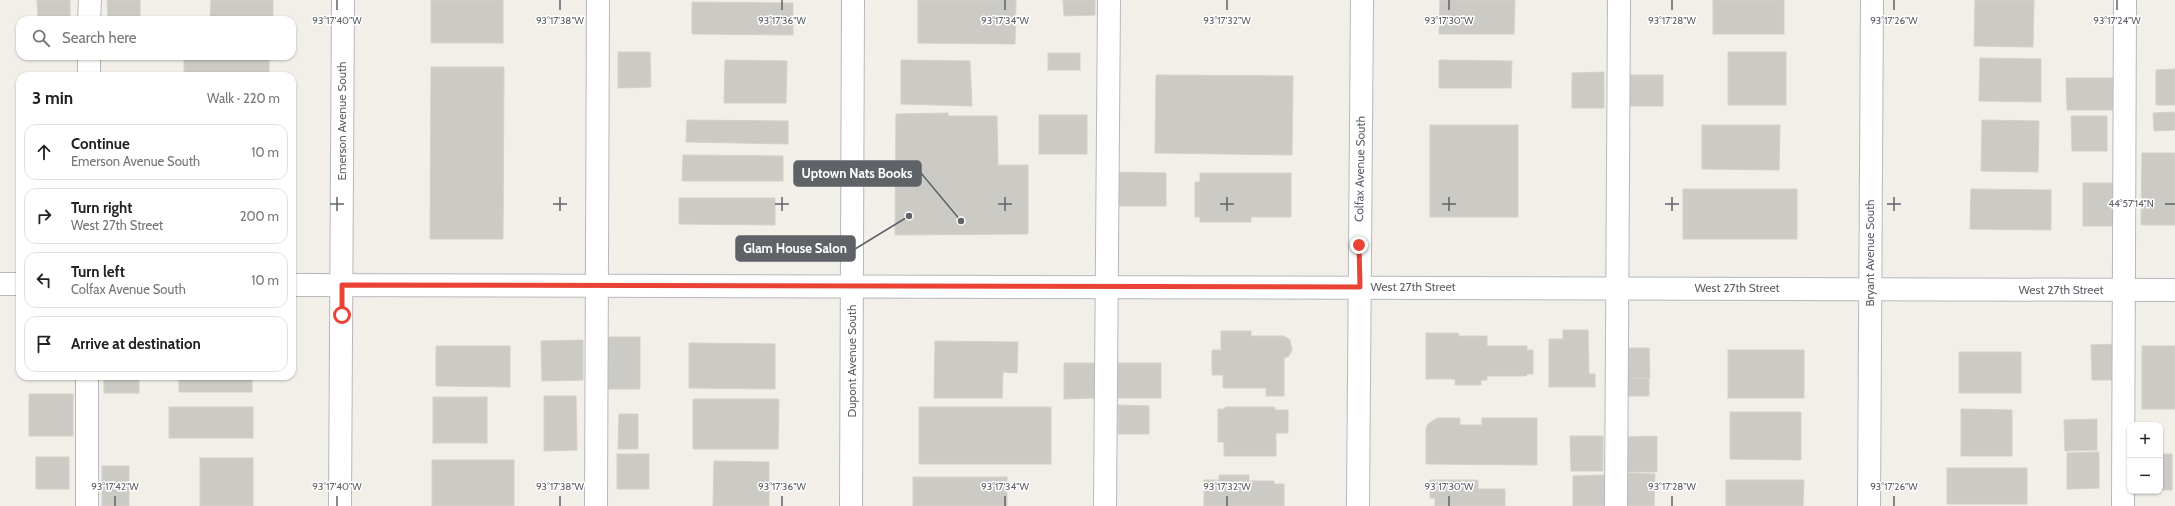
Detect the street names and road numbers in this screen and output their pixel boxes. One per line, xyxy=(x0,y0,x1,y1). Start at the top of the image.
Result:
street label: Emerson Avenue South xyxy=(334,61,349,181)
street label: Colfax Avenue South xyxy=(1351,116,1368,222)
street label: Bryant Avenue South xyxy=(1862,199,1877,307)
street label: West 27th Street xyxy=(1370,279,1456,294)
street label: West 27th Street xyxy=(1694,280,1780,295)
street label: West 27th Street xyxy=(2018,282,2104,297)
street label: Dupont Avenue South xyxy=(844,305,859,417)

